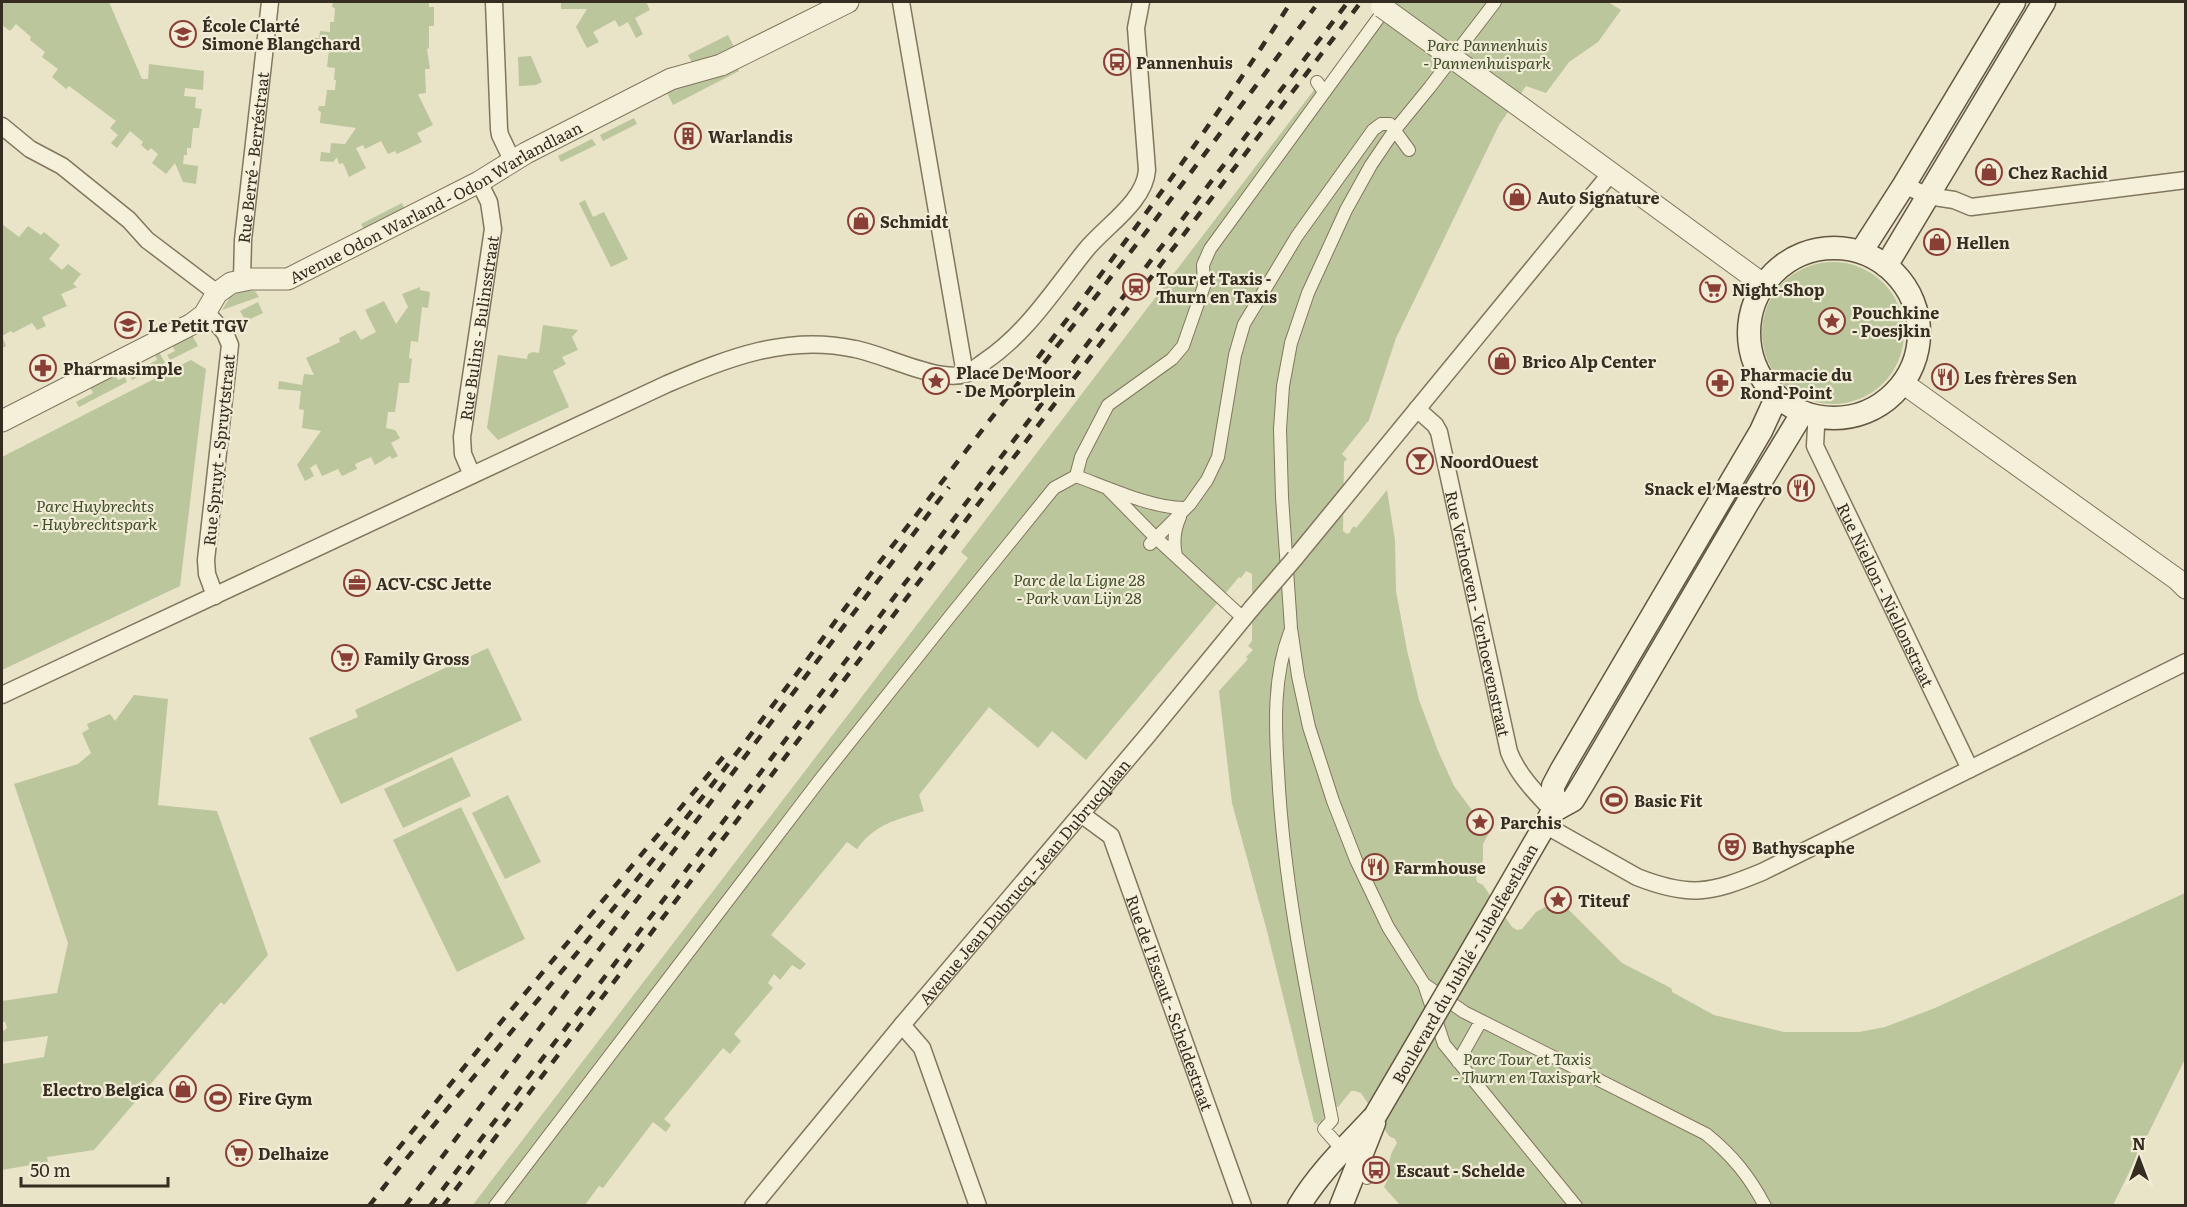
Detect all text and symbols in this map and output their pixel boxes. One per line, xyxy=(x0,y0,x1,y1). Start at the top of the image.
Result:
place label: École Clarté Simone Blangchard xyxy=(202,13,361,55)
school or university icon: École Clarté Simone Blangchard xyxy=(168,19,198,49)
park label: Parc Pannenhuis - Pannenhuispark xyxy=(1423,32,1551,74)
bus stop icon: Pannenhuis xyxy=(1102,47,1132,77)
place label: Pannenhuis xyxy=(1136,50,1233,74)
street label: Rue Berré - Berréstraat xyxy=(231,70,274,245)
street label: Avenue Odon Warland - Odon Warlandlaan xyxy=(285,114,586,289)
building icon: Warlandis xyxy=(673,121,703,151)
place label: Warlandis xyxy=(708,124,793,148)
shop icon: Chez Rachid xyxy=(1974,157,2004,187)
place label: Chez Rachid xyxy=(2008,160,2108,184)
shop icon: Auto Signature xyxy=(1502,182,1532,212)
place label: Auto Signature xyxy=(1537,185,1659,209)
shop icon: Schmidt xyxy=(846,206,876,236)
place label: Schmidt xyxy=(880,209,948,233)
shop icon: Hellen xyxy=(1922,227,1952,257)
place label: Hellen xyxy=(1956,230,2010,254)
street label: Rue Bulins - Bulinsstraat xyxy=(453,233,504,422)
place label: Tour et Taxis - Thurn en Taxis xyxy=(1156,266,1277,308)
station icon: Tour et Taxis - Thurn en Taxis xyxy=(1121,272,1151,302)
supermarket icon: Night-Shop xyxy=(1698,274,1728,304)
place label: Night-Shop xyxy=(1732,277,1824,301)
place label: Pouchkine - Poesjkin xyxy=(1852,300,1939,342)
place icon: Pouchkine - Poesjkin xyxy=(1817,306,1847,336)
school or university icon: Le Petit TGV xyxy=(113,310,143,340)
place label: Le Petit TGV xyxy=(148,313,248,337)
shop icon: Brico Alp Center xyxy=(1487,346,1517,376)
place label: Brico Alp Center xyxy=(1522,349,1656,373)
street label: Rue Spruyt - Spruytstraat xyxy=(196,352,240,547)
pharmacy icon: Pharmasimple xyxy=(28,353,58,383)
place label: Pharmasimple xyxy=(63,356,182,380)
place label: Place De Moor - De Moorplein xyxy=(956,360,1076,402)
place label: Pharmacie du Rond-Point xyxy=(1740,362,1852,404)
restaurant icon: Les frères Sen xyxy=(1930,362,1960,392)
place label: Les frères Sen xyxy=(1964,365,2077,389)
place icon: Place De Moor - De Moorplein xyxy=(921,366,951,396)
pharmacy icon: Pharmacie du Rond-Point xyxy=(1705,368,1735,398)
bar icon: NoordOuest xyxy=(1405,446,1435,476)
place label: NoordOuest xyxy=(1440,449,1539,473)
restaurant icon: Snack el Maestro xyxy=(1786,473,1816,503)
place label: Snack el Maestro xyxy=(1645,476,1782,500)
street label: Rue Verhoeven - Verhoevenstraat xyxy=(1440,488,1517,739)
park label: Parc Huybrechts - Huybrechtspark xyxy=(33,493,158,535)
street label: Rue Niellon - Niellonstraat xyxy=(1832,498,1941,691)
park label: Parc de la Ligne 28 - Park van Lijn 28 xyxy=(1013,567,1145,609)
office icon: ACV-CSC Jette xyxy=(342,568,372,598)
place label: ACV-CSC Jette xyxy=(376,571,491,595)
supermarket icon: Family Gross xyxy=(330,643,360,673)
place label: Family Gross xyxy=(364,646,469,670)
street label: Avenue Jean Dubrucq - Jean Dubrucqlaan xyxy=(913,753,1136,1009)
sports icon: Basic Fit xyxy=(1599,785,1629,815)
place label: Basic Fit xyxy=(1634,788,1703,812)
place icon: Parchis xyxy=(1465,807,1495,837)
place label: Parchis xyxy=(1500,810,1561,834)
theatre icon: Bathyscaphe xyxy=(1717,832,1747,862)
place label: Bathyscaphe xyxy=(1752,835,1855,859)
street label: Boulevard du Jubilé - Jubelfeestlaan xyxy=(1385,838,1543,1087)
restaurant icon: Farmhouse xyxy=(1360,852,1390,882)
place label: Farmhouse xyxy=(1394,855,1486,879)
place icon: Titeuf xyxy=(1543,885,1573,915)
place label: Titeuf xyxy=(1578,888,1631,912)
street label: Rue de l'Escaut - Scheldestraat xyxy=(1121,891,1220,1114)
park label: Parc Tour et Taxis - Thurn en Taxispark xyxy=(1453,1046,1601,1088)
shop icon: Electro Belgica xyxy=(168,1074,198,1104)
place label: Electro Belgica xyxy=(42,1077,165,1101)
sports icon: Fire Gym xyxy=(203,1083,233,1113)
place label: Fire Gym xyxy=(238,1086,313,1110)
north arrow xyxy=(2109,1129,2169,1189)
text: N xyxy=(2132,1131,2146,1155)
supermarket icon: Delhaize xyxy=(224,1138,254,1168)
place label: Delhaize xyxy=(258,1141,329,1165)
scale bar xyxy=(21,1150,168,1188)
bus stop icon: Escaut - Schelde xyxy=(1361,1155,1391,1185)
text: 50 m xyxy=(30,1156,71,1183)
place label: Escaut - Schelde xyxy=(1396,1158,1525,1182)

